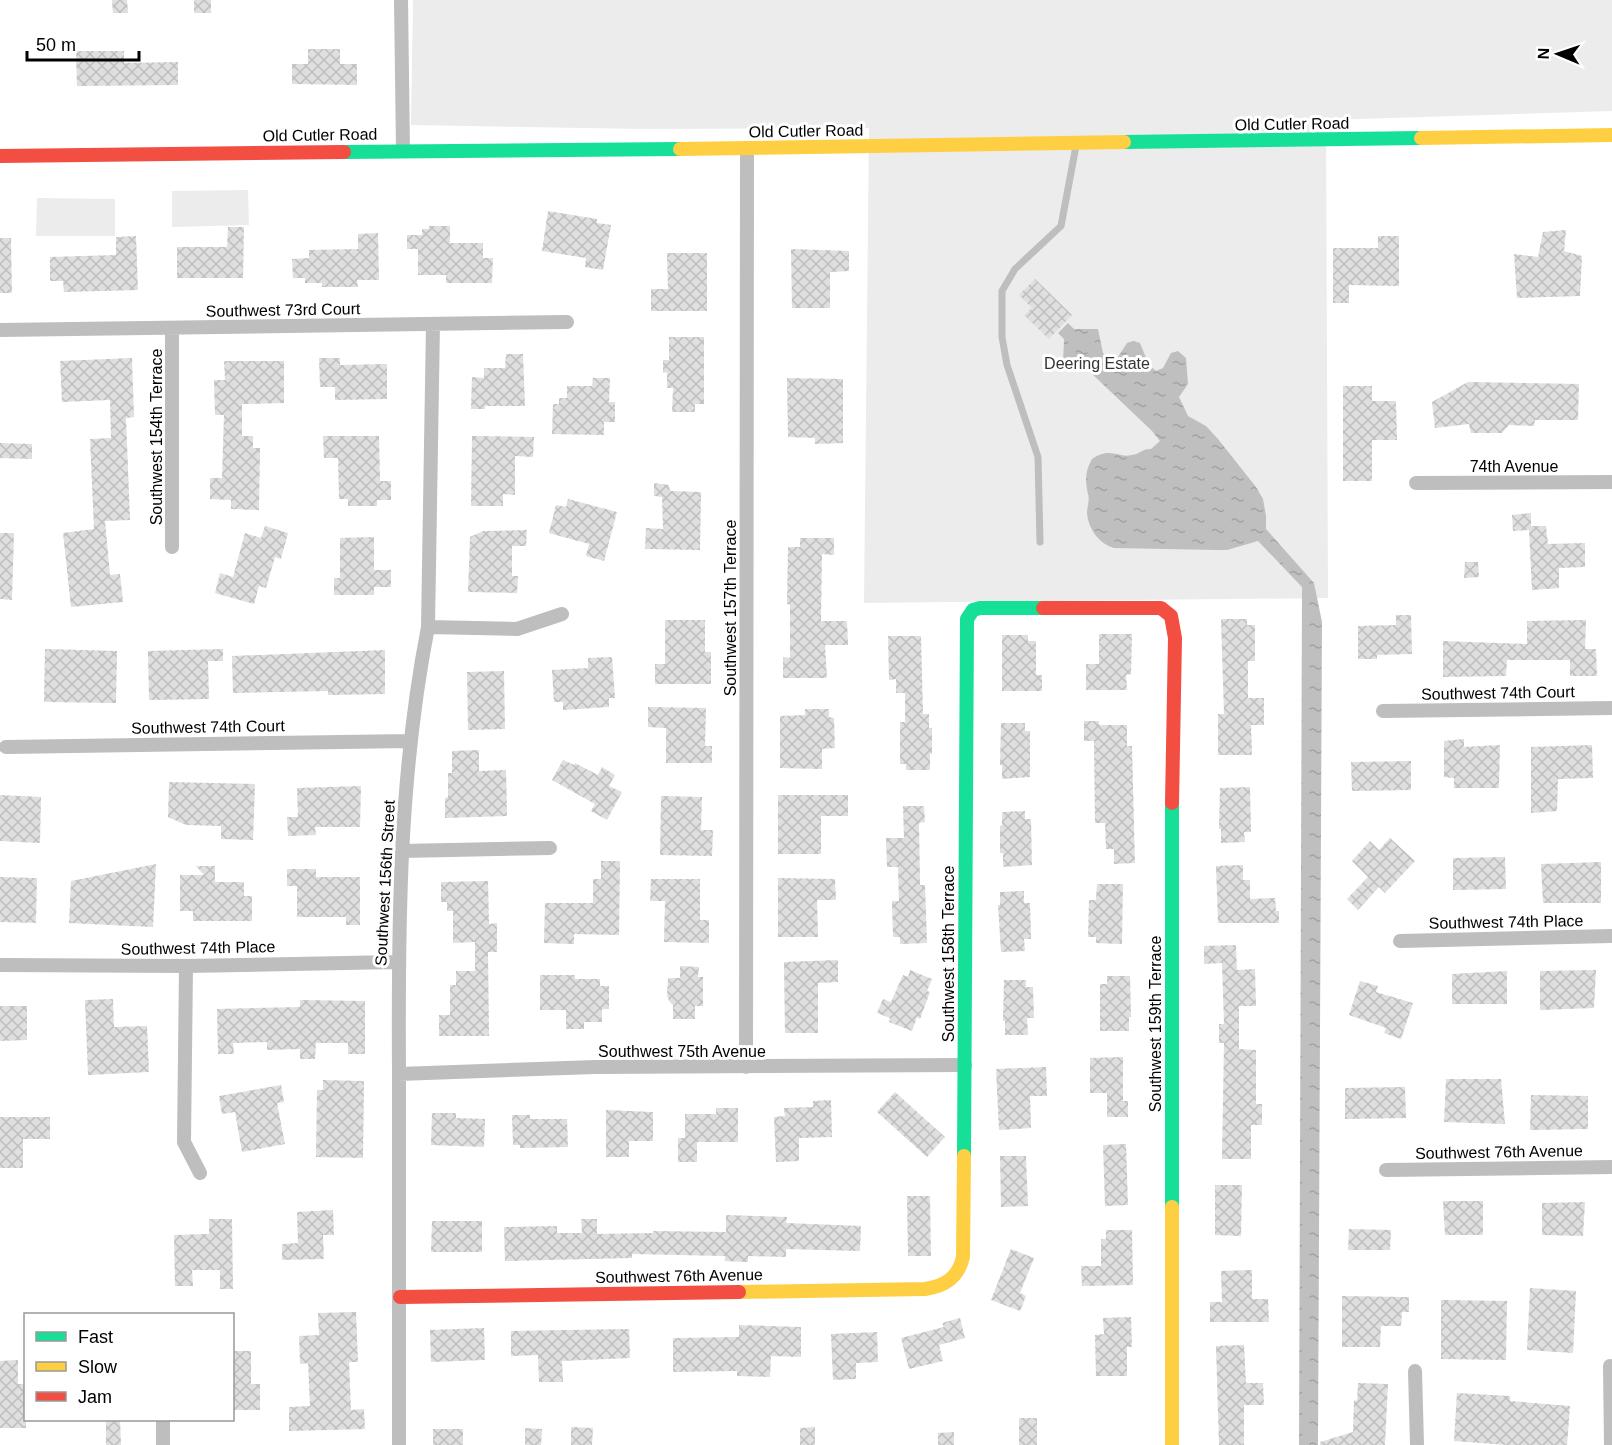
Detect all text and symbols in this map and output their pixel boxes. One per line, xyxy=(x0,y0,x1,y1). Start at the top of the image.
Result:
scale bar xyxy=(27,24,140,62)
north arrow xyxy=(1528,24,1588,84)
text: 50 m xyxy=(36,35,76,55)
text: N xyxy=(1535,47,1552,60)
street label: Old Cutler Road xyxy=(1235,115,1349,133)
street label: Old Cutler Road xyxy=(749,122,863,140)
street label: Old Cutler Road xyxy=(263,126,377,144)
street label: Southwest 73rd Court xyxy=(205,300,361,320)
street label: Southwest 154th Terrace xyxy=(148,349,165,525)
park label: Deering Estate xyxy=(1044,355,1150,372)
street label: 74th Avenue xyxy=(1470,458,1558,475)
street label: Southwest 157th Terrace xyxy=(722,520,739,696)
street label: Southwest 74th Court xyxy=(1421,683,1576,703)
street label: Southwest 74th Court xyxy=(131,717,286,737)
street label: Southwest 156th Street xyxy=(372,799,398,966)
street label: Southwest 158th Terrace xyxy=(940,866,957,1042)
street label: Southwest 74th Place xyxy=(1428,912,1584,932)
street label: Southwest 159th Terrace xyxy=(1147,936,1164,1112)
street label: Southwest 74th Place xyxy=(120,938,276,958)
street label: Southwest 75th Avenue xyxy=(598,1043,766,1060)
street label: Southwest 76th Avenue xyxy=(1415,1142,1583,1162)
street label: Southwest 76th Avenue xyxy=(595,1266,763,1286)
legend xyxy=(24,1313,234,1421)
text: Fast xyxy=(78,1327,113,1347)
text: Slow xyxy=(78,1357,118,1377)
text: Jam xyxy=(78,1387,112,1407)

